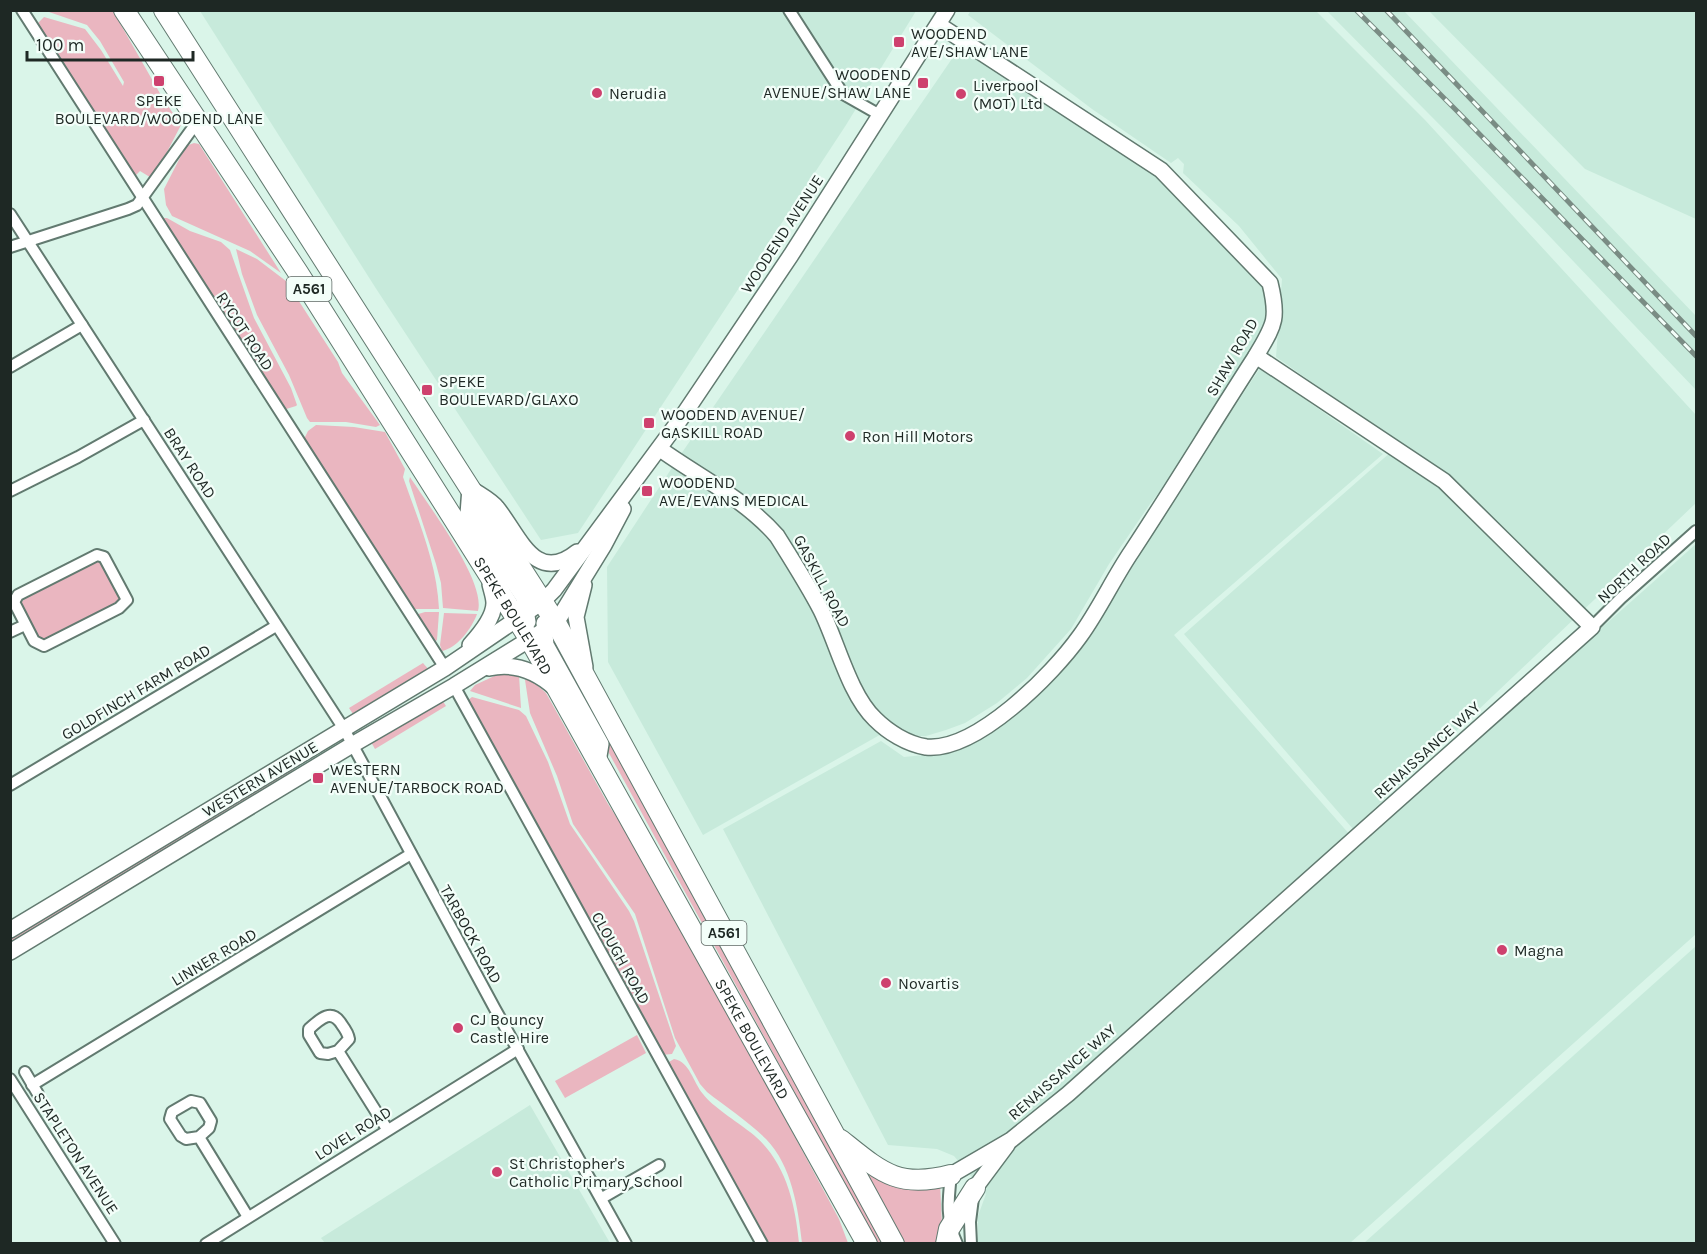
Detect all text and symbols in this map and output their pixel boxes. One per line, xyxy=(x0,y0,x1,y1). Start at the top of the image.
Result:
scale bar xyxy=(27,24,194,62)
place label: WOODEND AVE/SHAW LANE xyxy=(911,24,1028,61)
text: 100 m xyxy=(36,34,84,56)
marker: WOODEND AVE/SHAW LANE xyxy=(892,35,906,49)
place label: WOODEND AVENUE/SHAW LANE xyxy=(763,65,911,102)
marker: SPEKE BOULEVARD/WOODEND LANE xyxy=(152,74,166,88)
marker: WOODEND AVENUE/SHAW LANE xyxy=(916,76,930,90)
place label: Liverpool (MOT) Ltd xyxy=(973,76,1043,113)
place label: Nerudia xyxy=(609,84,667,103)
marker: Nerudia xyxy=(590,86,604,100)
marker: Liverpool (MOT) Ltd xyxy=(954,87,968,101)
place label: SPEKE BOULEVARD/WOODEND LANE xyxy=(55,91,263,128)
street label: WOODEND AVENUE xyxy=(737,171,827,297)
road number: A561 xyxy=(286,277,332,301)
street label: RYCOT ROAD xyxy=(212,288,278,374)
street label: SHAW ROAD xyxy=(1202,315,1262,399)
place label: SPEKE BOULEVARD/GLAXO xyxy=(439,372,579,409)
marker: SPEKE BOULEVARD/GLAXO xyxy=(420,383,434,397)
place label: WOODEND AVENUE/ GASKILL ROAD xyxy=(661,405,805,442)
marker: WOODEND AVENUE/ GASKILL ROAD xyxy=(642,416,656,430)
street label: BRAY ROAD xyxy=(160,424,220,502)
place label: Ron Hill Motors xyxy=(862,427,973,446)
marker: Ron Hill Motors xyxy=(843,429,857,443)
place label: WOODEND AVE/EVANS MEDICAL xyxy=(659,473,808,510)
marker: WOODEND AVE/EVANS MEDICAL xyxy=(640,484,654,498)
street label: NORTH ROAD xyxy=(1593,529,1675,607)
street label: GASKILL ROAD xyxy=(790,532,854,630)
street label: SPEKE BOULEVARD xyxy=(470,553,557,678)
street label: GOLDFINCH FARM ROAD xyxy=(58,640,214,744)
street label: RENAISSANCE WAY xyxy=(1370,697,1484,803)
street label: WESTERN AVENUE xyxy=(199,737,321,821)
place label: WESTERN AVENUE/TARBOCK ROAD xyxy=(330,760,504,797)
marker: WESTERN AVENUE/TARBOCK ROAD xyxy=(311,771,325,785)
street label: TARBOCK ROAD xyxy=(436,881,506,987)
street label: CLOUGH ROAD xyxy=(588,908,654,1008)
road number: A561 xyxy=(702,921,746,945)
street label: LINNER ROAD xyxy=(168,924,260,990)
place label: Magna xyxy=(1514,941,1564,960)
marker: Magna xyxy=(1495,943,1509,957)
place label: Novartis xyxy=(898,974,960,993)
street label: SPEKE BOULEVARD xyxy=(711,975,794,1102)
marker: Novartis xyxy=(879,976,893,990)
place label: CJ Bouncy Castle Hire xyxy=(470,1010,549,1047)
street label: RENAISSANCE WAY xyxy=(1004,1020,1120,1124)
marker: CJ Bouncy Castle Hire xyxy=(451,1021,465,1035)
street label: STAPLETON AVENUE xyxy=(29,1088,123,1218)
street label: LOVEL ROAD xyxy=(311,1102,395,1164)
place label: St Christopher's Catholic Primary School xyxy=(509,1154,683,1191)
marker: St Christopher's Catholic Primary School xyxy=(490,1165,504,1179)

